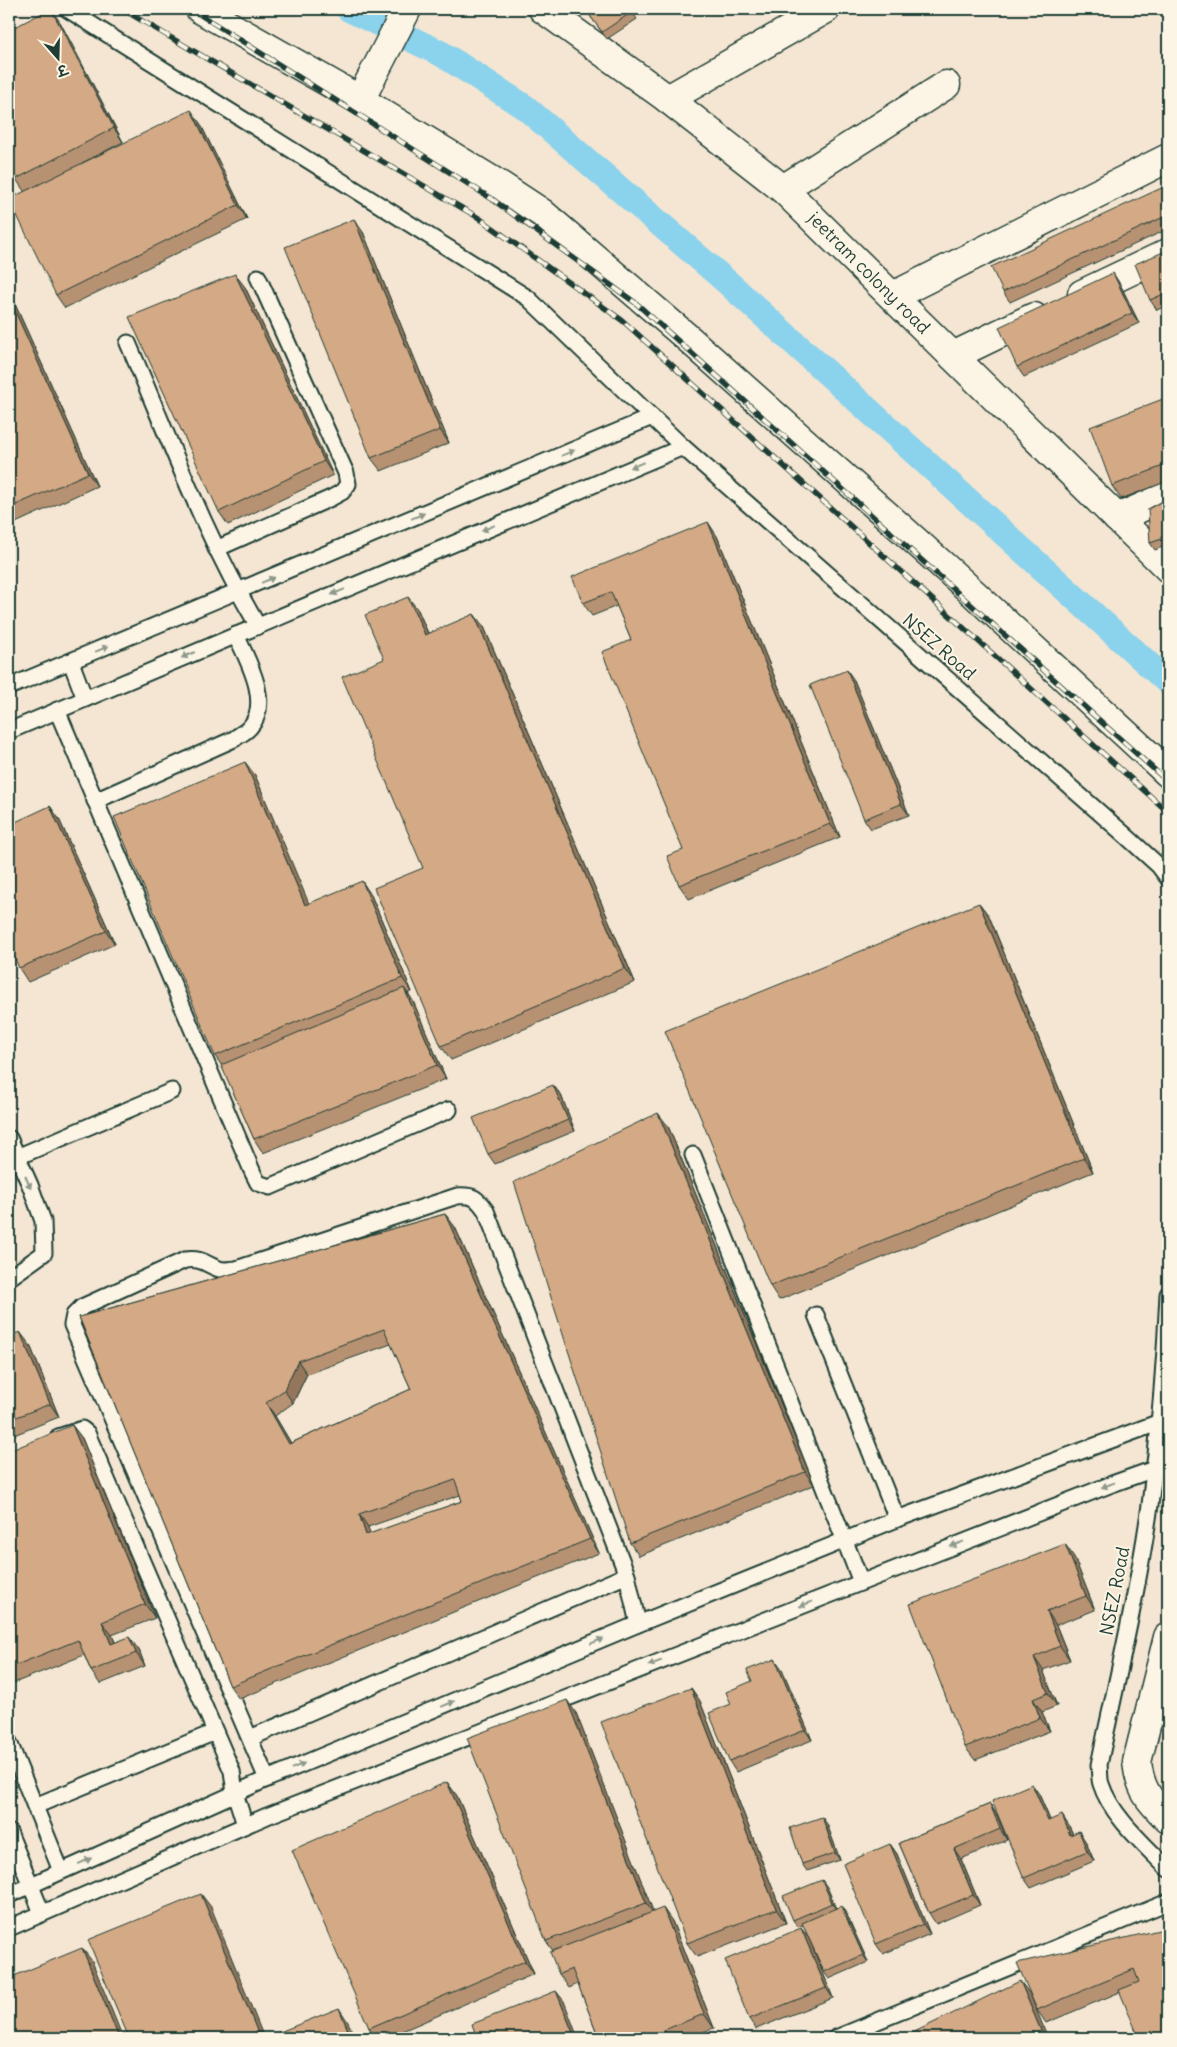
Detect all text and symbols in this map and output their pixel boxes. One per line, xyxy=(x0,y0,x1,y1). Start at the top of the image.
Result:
north arrow xyxy=(32,32,82,82)
text: उ xyxy=(53,59,72,81)
street label: jeetram colony road xyxy=(803,206,935,339)
one-way arrow xyxy=(561,449,575,457)
one-way arrow xyxy=(630,462,644,470)
one-way arrow xyxy=(411,512,425,520)
one-way arrow xyxy=(481,525,495,533)
one-way arrow xyxy=(261,575,276,583)
one-way arrow xyxy=(331,588,345,596)
street label: NSEZ Road xyxy=(898,609,981,685)
one-way arrow xyxy=(95,644,109,652)
one-way arrow xyxy=(180,651,195,659)
one-way arrow xyxy=(25,1175,33,1189)
one-way arrow xyxy=(1100,1481,1115,1489)
one-way arrow xyxy=(950,1541,964,1549)
street label: NSEZ Road xyxy=(1095,1544,1134,1637)
one-way arrow xyxy=(798,1600,813,1608)
one-way arrow xyxy=(590,1636,605,1644)
one-way arrow xyxy=(647,1660,662,1668)
one-way arrow xyxy=(441,1699,455,1707)
one-way arrow xyxy=(291,1762,305,1770)
one-way arrow xyxy=(78,1856,92,1864)

